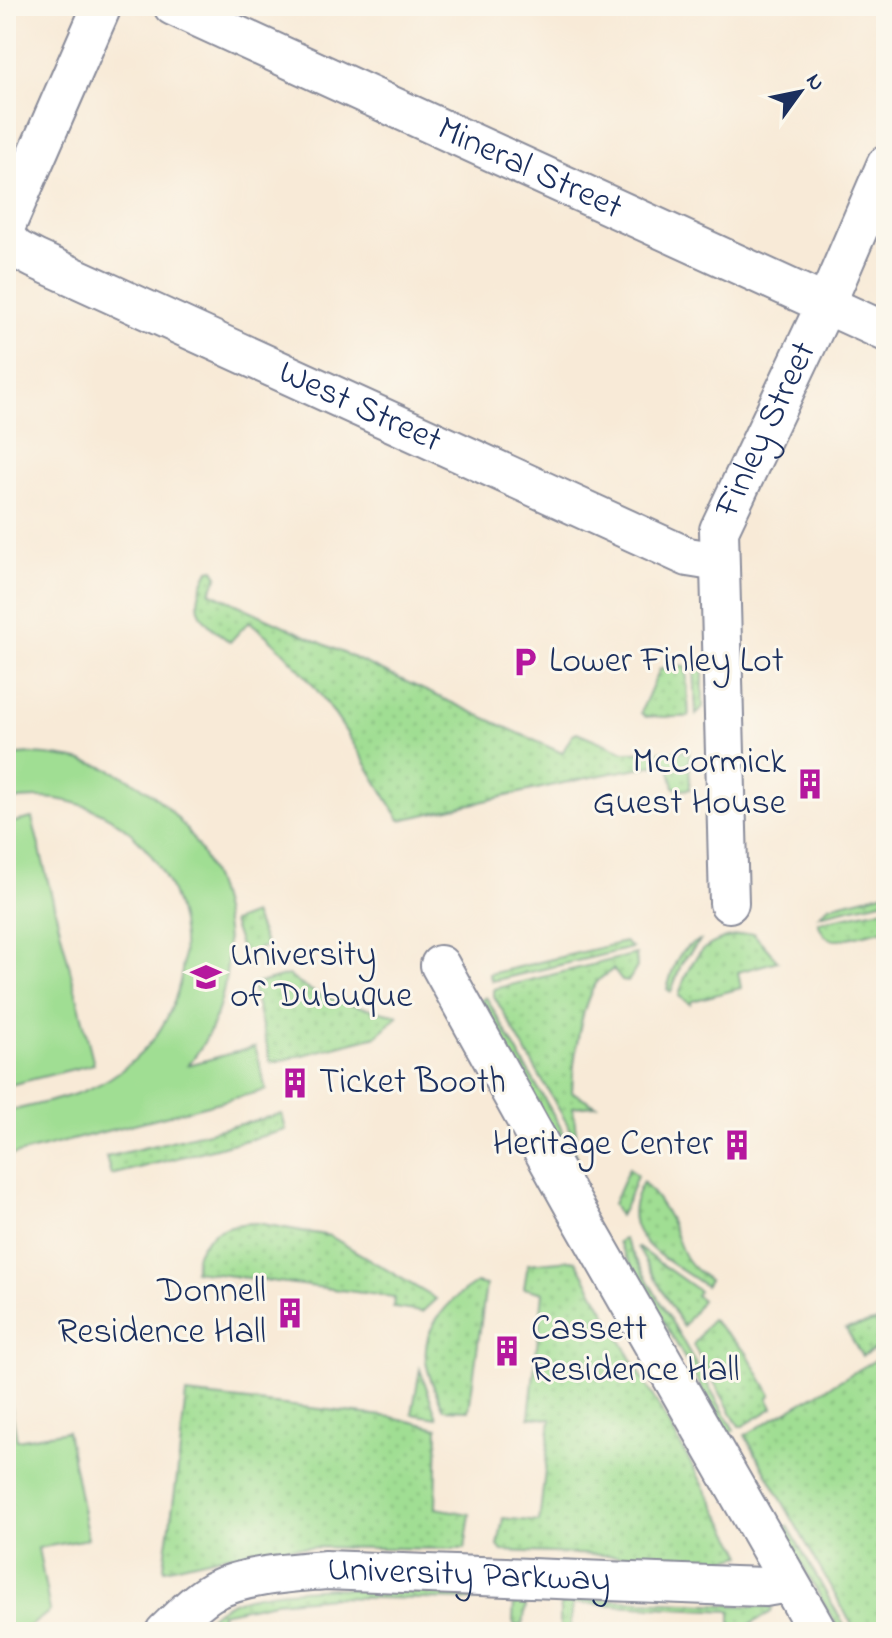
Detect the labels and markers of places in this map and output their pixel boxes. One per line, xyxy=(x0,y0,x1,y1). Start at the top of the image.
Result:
place label: Lower Finley Lot xyxy=(549,636,784,689)
parking icon: Lower Finley Lot xyxy=(508,645,542,679)
place label: McCormick Guest House xyxy=(593,737,787,831)
building icon: McCormick Guest House xyxy=(793,767,827,801)
place label: University of Dubuque xyxy=(230,930,413,1024)
school or university icon: University of Dubuque xyxy=(189,960,223,994)
place label: Ticket Booth xyxy=(319,1057,506,1110)
building icon: Ticket Booth xyxy=(278,1066,312,1100)
place label: Heritage Center xyxy=(492,1119,714,1172)
building icon: Heritage Center xyxy=(720,1128,754,1162)
place label: Donnell Residence Hall xyxy=(57,1266,266,1360)
building icon: Donnell Residence Hall xyxy=(273,1296,307,1330)
place label: Cassett Residence Hall xyxy=(531,1304,740,1398)
building icon: Cassett Residence Hall xyxy=(490,1334,524,1368)

